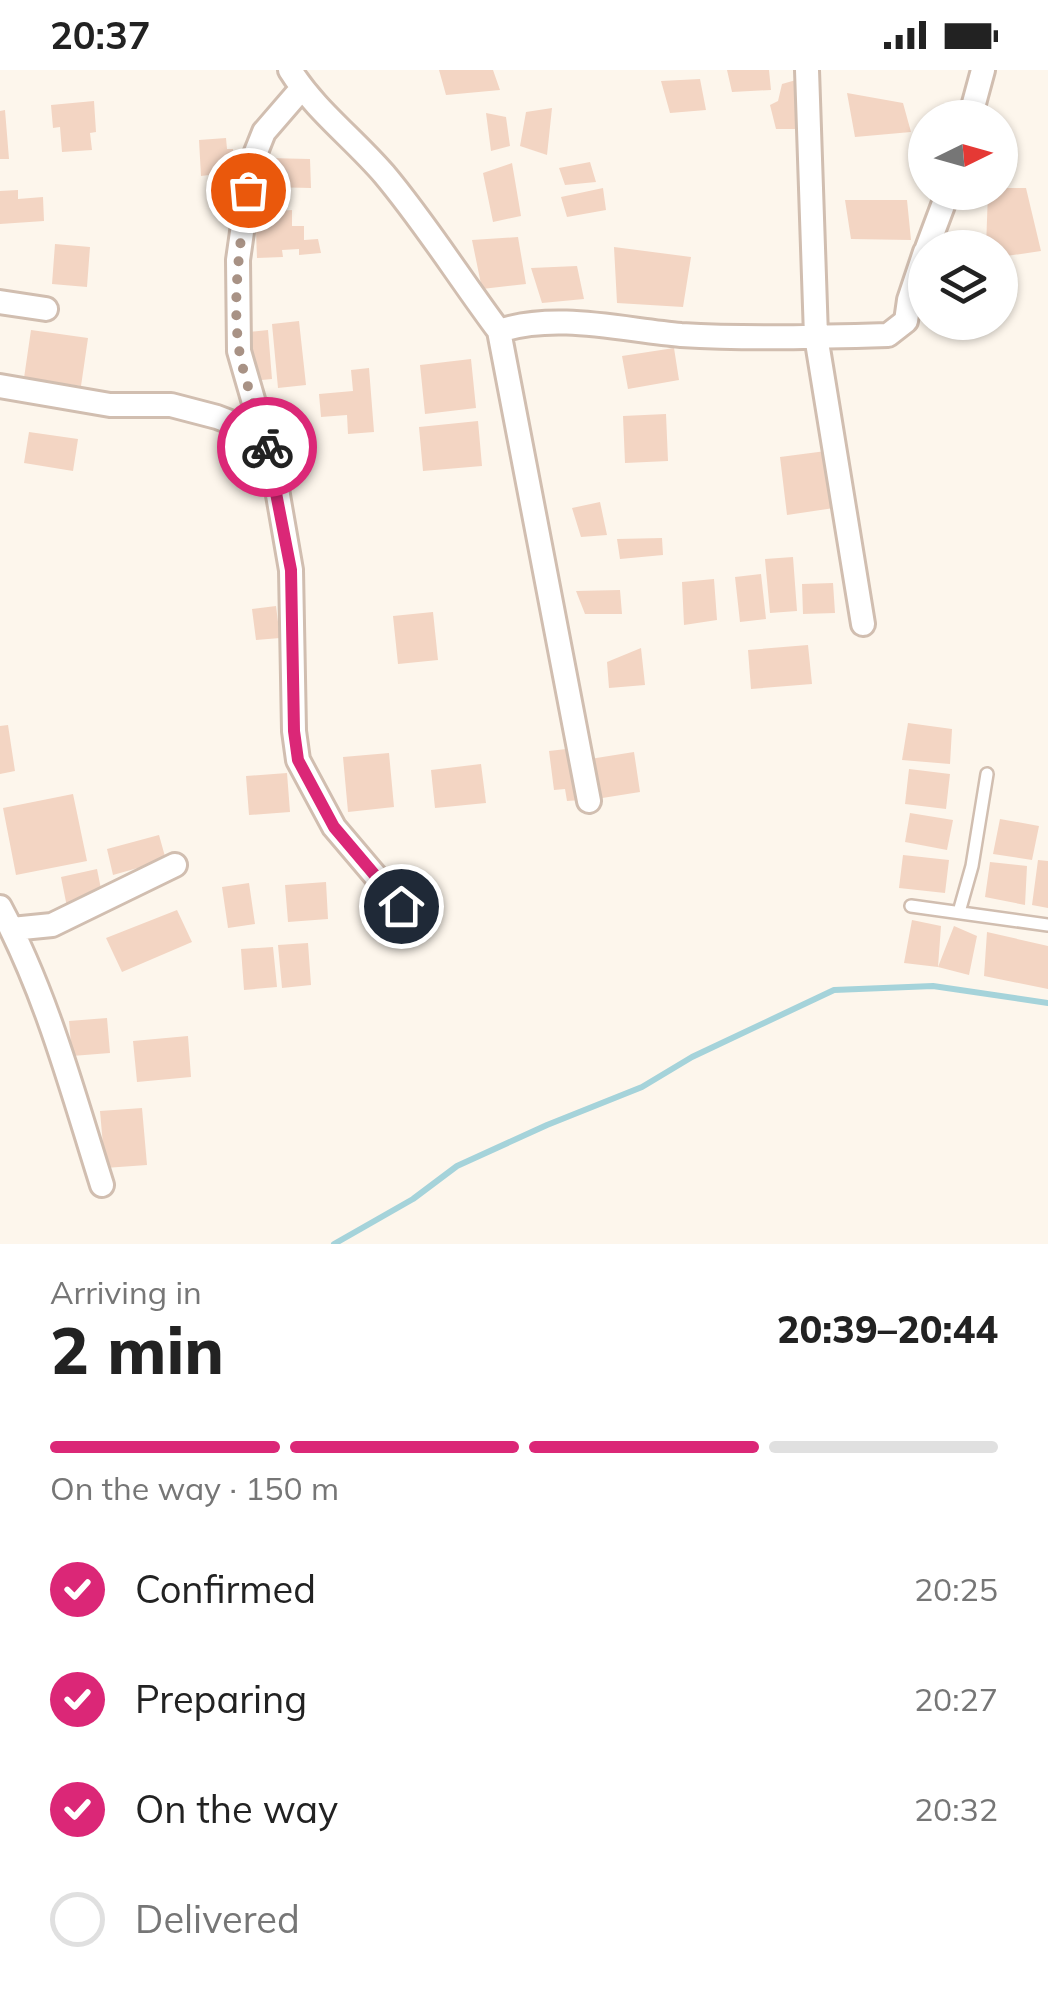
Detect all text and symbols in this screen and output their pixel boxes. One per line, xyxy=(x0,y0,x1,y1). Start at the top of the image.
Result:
text: 20:37 xyxy=(50,11,151,59)
north arrow xyxy=(908,100,1018,210)
map controls xyxy=(908,100,1018,340)
pin xyxy=(206,148,291,233)
icon: bag xyxy=(221,163,276,218)
button: layers xyxy=(908,230,1018,340)
courier xyxy=(217,397,317,497)
icon: bike xyxy=(240,420,295,475)
pin xyxy=(359,864,444,949)
icon: home xyxy=(374,879,429,934)
text: Arriving in xyxy=(50,1272,202,1312)
text: 20:39–20:44 xyxy=(777,1305,998,1353)
text: 2 min xyxy=(50,1309,224,1390)
text: On the way · 150 m xyxy=(50,1468,339,1508)
icon: check xyxy=(50,1562,105,1617)
text: Confirmed xyxy=(135,1565,316,1613)
text: 20:25 xyxy=(914,1569,998,1609)
icon: check xyxy=(50,1672,105,1727)
text: Preparing xyxy=(135,1675,307,1723)
text: 20:27 xyxy=(914,1679,998,1719)
icon: check xyxy=(50,1782,105,1837)
text: On the way xyxy=(135,1785,338,1833)
text: 20:32 xyxy=(914,1789,998,1829)
text: Delivered xyxy=(135,1895,300,1943)

